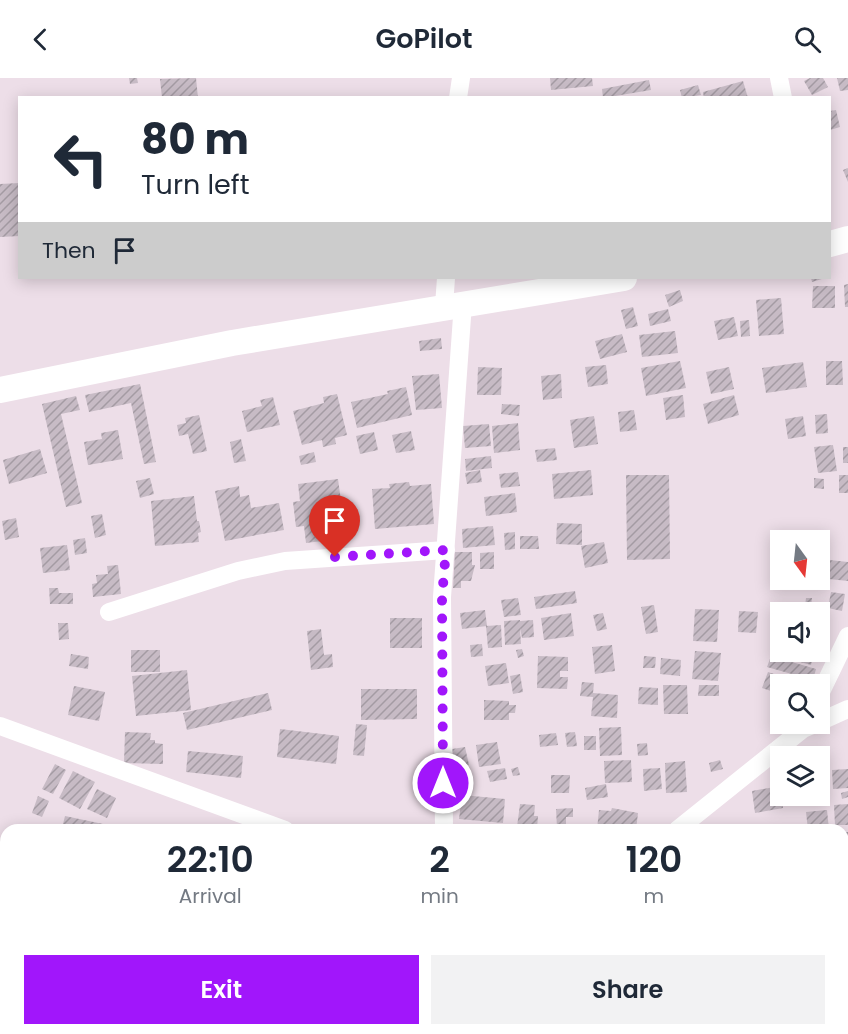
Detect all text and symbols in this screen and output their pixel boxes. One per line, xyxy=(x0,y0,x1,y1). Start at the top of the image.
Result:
text: GoPilot xyxy=(375,20,473,57)
icon: back xyxy=(24,23,57,56)
icon: search xyxy=(791,23,824,56)
text: 80 m xyxy=(141,110,249,169)
icon: left xyxy=(42,120,120,198)
text: Turn left xyxy=(141,166,250,203)
icon: arrive xyxy=(108,234,141,267)
text: Then xyxy=(42,235,96,266)
pin xyxy=(309,495,360,557)
icon: arrive xyxy=(318,504,351,537)
north arrow xyxy=(770,530,830,590)
map controls xyxy=(770,530,830,806)
button: sound xyxy=(770,602,830,662)
button: search xyxy=(770,674,830,734)
button: layers xyxy=(770,746,830,806)
position arrow xyxy=(411,751,475,815)
text: 22:10 xyxy=(167,834,254,885)
text: 2 xyxy=(429,834,450,885)
text: 120 xyxy=(625,834,682,885)
text: Arrival xyxy=(179,882,242,910)
text: min xyxy=(420,882,459,910)
text: m xyxy=(644,882,664,910)
button: Exit xyxy=(24,955,419,1024)
button: Share xyxy=(431,955,825,1024)

